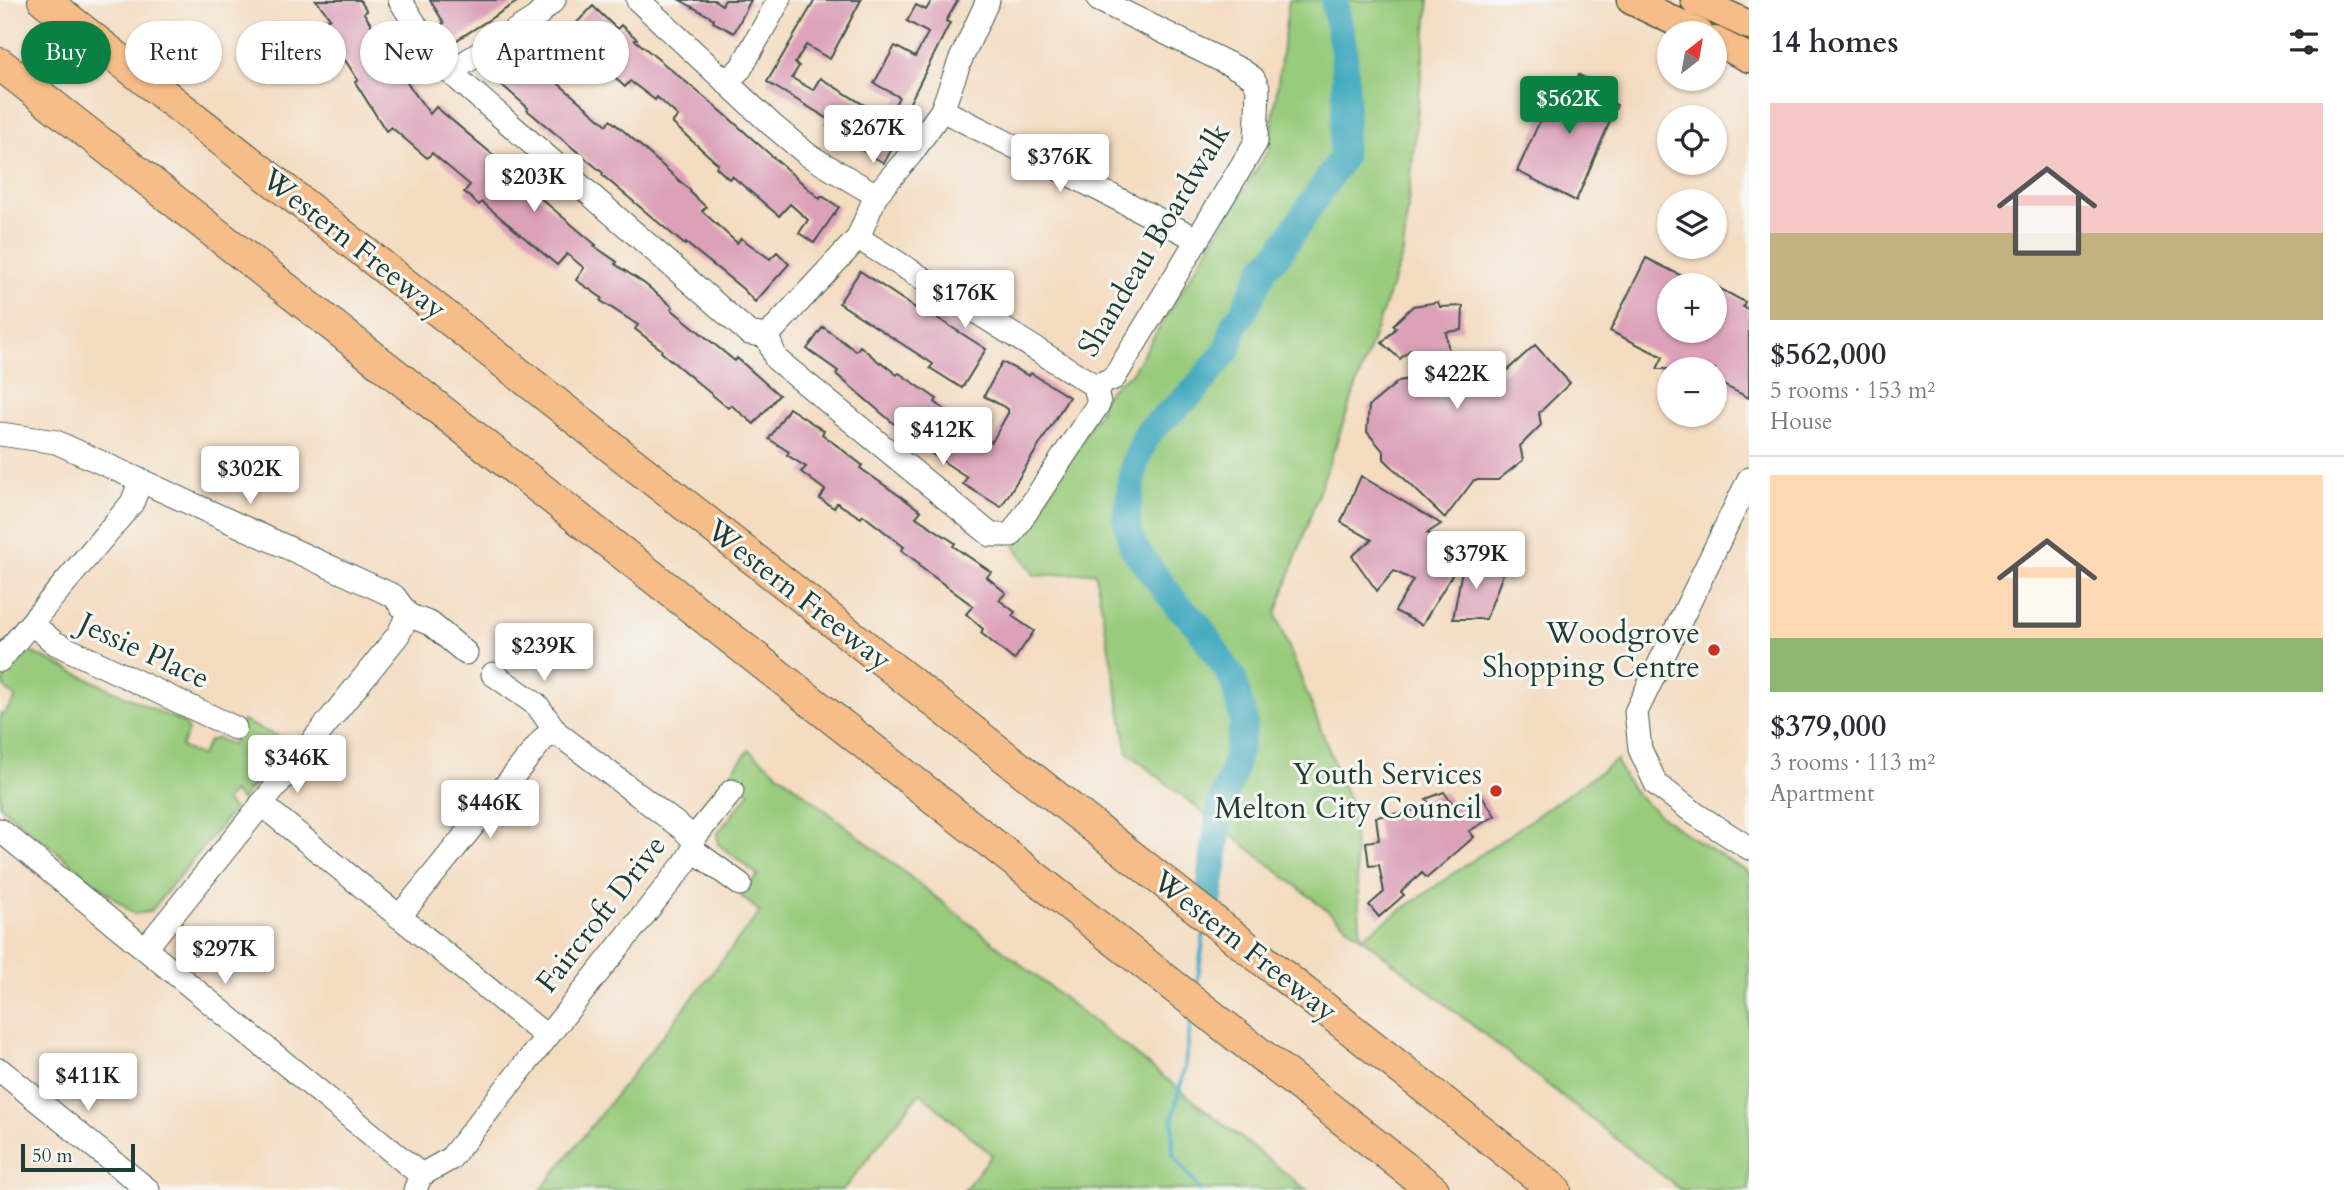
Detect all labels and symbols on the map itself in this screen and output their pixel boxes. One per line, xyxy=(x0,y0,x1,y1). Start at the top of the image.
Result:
north arrow xyxy=(1657,21,1727,91)
pin: $562K xyxy=(1520,76,1618,136)
pin: $267K xyxy=(824,106,922,165)
street label: Shandeau Boardwalk xyxy=(1068,116,1240,364)
pin: $376K xyxy=(1011,134,1109,194)
pin: $203K xyxy=(485,154,583,214)
street label: Western Freeway xyxy=(252,158,455,329)
pin: $176K xyxy=(916,270,1014,330)
pin: $422K xyxy=(1408,352,1506,411)
pin: $412K xyxy=(894,407,992,467)
pin: $302K xyxy=(201,447,299,506)
street label: Western Freeway xyxy=(697,509,900,680)
pin: $379K xyxy=(1427,532,1525,591)
street label: Jessie Place xyxy=(68,601,216,699)
place label: Woodgrove Shopping Centre xyxy=(1482,613,1700,688)
pin: $239K xyxy=(495,624,593,683)
marker: Woodgrove Shopping Centre xyxy=(1706,642,1722,658)
pin: $346K xyxy=(248,736,346,795)
place label: Youth Services Melton City Council xyxy=(1215,754,1482,829)
pin: $446K xyxy=(441,780,539,840)
marker: Youth Services Melton City Council xyxy=(1488,783,1504,799)
street label: Faircroft Drive xyxy=(527,827,675,1001)
street label: Western Freeway xyxy=(1143,860,1346,1031)
pin: $297K xyxy=(176,926,274,986)
pin: $411K xyxy=(39,1054,137,1113)
scale bar xyxy=(21,1141,135,1173)

